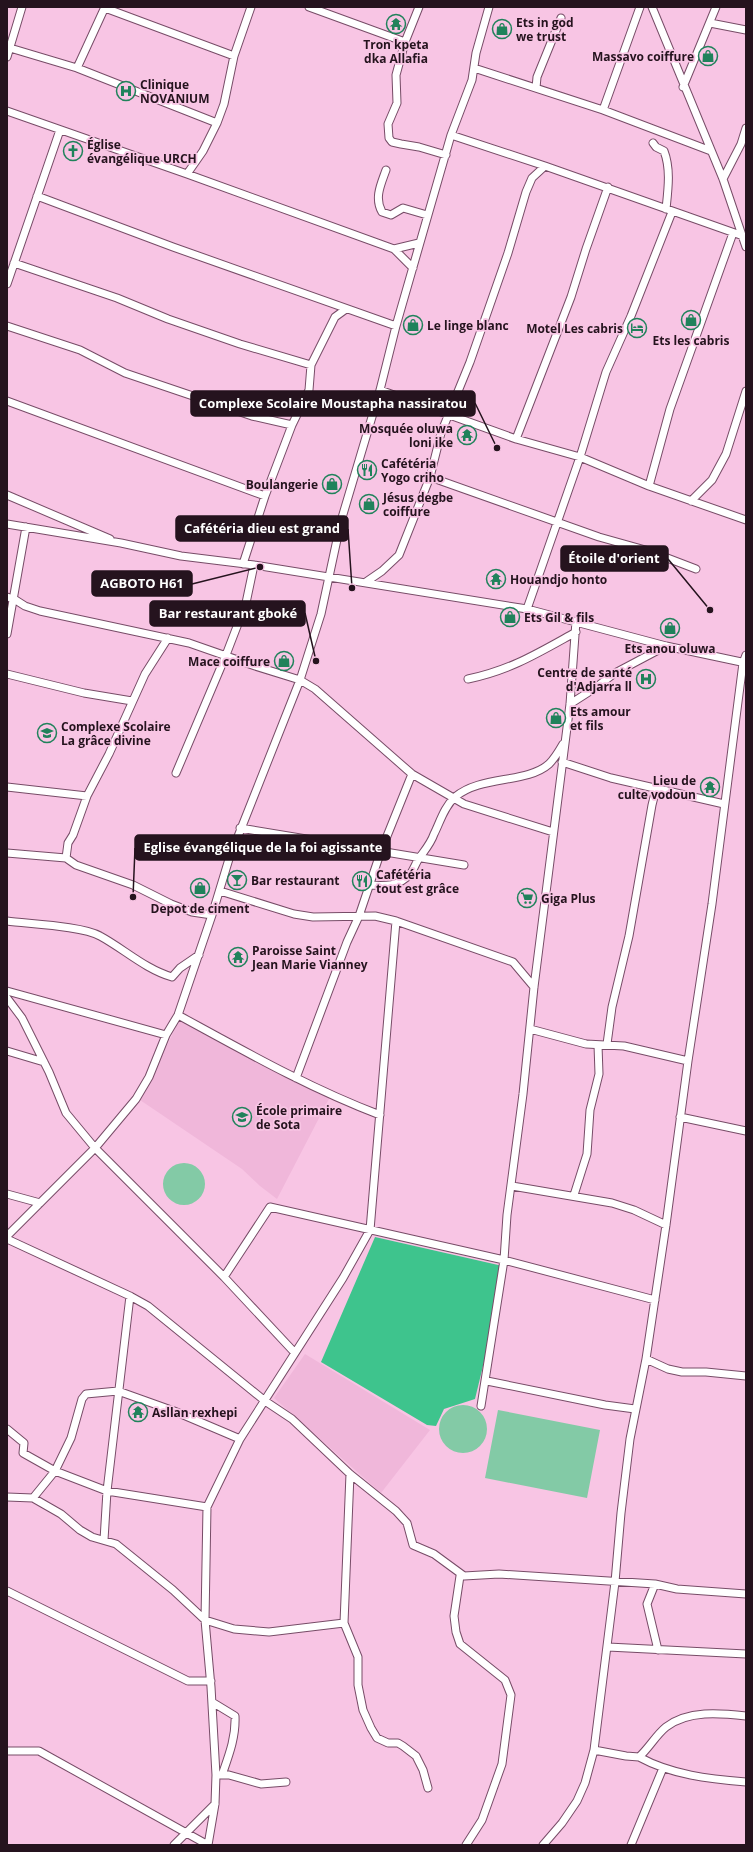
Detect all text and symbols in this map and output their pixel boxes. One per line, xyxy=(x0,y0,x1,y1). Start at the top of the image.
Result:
temple icon: Tron kpeta dka Allafia xyxy=(385,13,407,35)
place label: Ets in god we trust xyxy=(516,14,573,45)
shop icon: Ets in god we trust xyxy=(491,18,513,40)
place label: Tron kpeta dka Allafia xyxy=(363,36,429,67)
shop icon: Massavo coiffure xyxy=(697,45,719,67)
place label: Massavo coiffure xyxy=(592,48,694,65)
place label: Clinique NOVANIUM xyxy=(140,76,210,107)
hospital icon: Clinique NOVANIUM xyxy=(115,80,137,102)
place label: Église évangélique URCH xyxy=(87,136,197,167)
church icon: Église évangélique URCH xyxy=(62,140,84,162)
shop icon: Ets les cabris xyxy=(680,309,702,331)
shop icon: Le linge blanc xyxy=(402,314,424,336)
place label: Le linge blanc xyxy=(427,317,509,334)
hotel icon: Motel Les cabris xyxy=(626,317,648,339)
place label: Motel Les cabris xyxy=(526,320,623,337)
place label: Ets les cabris xyxy=(653,332,730,349)
callout: Complexe Scolaire Moustapha nassiratou xyxy=(191,391,475,416)
text: Complexe Scolaire Moustapha nassiratou xyxy=(199,394,467,412)
place label: Mosquée oluwa loni ike xyxy=(359,420,453,451)
temple icon: Mosquée oluwa loni ike xyxy=(456,424,478,446)
place label: Cafétéria Yogo criho xyxy=(381,455,444,486)
restaurant icon: Cafétéria Yogo criho xyxy=(356,459,378,481)
shop icon: Boulangerie xyxy=(321,473,343,495)
place label: Boulangerie xyxy=(246,476,318,493)
place label: Jésus degbe coiffure xyxy=(382,489,453,520)
shop icon: Jésus degbe coiffure xyxy=(358,493,380,515)
callout: Cafétéria dieu est grand xyxy=(176,516,348,541)
text: Cafétéria dieu est grand xyxy=(184,519,340,537)
callout: Étoile d'orient xyxy=(561,546,668,571)
text: Étoile d'orient xyxy=(568,549,660,567)
temple icon: Houandjo honto xyxy=(485,568,507,590)
callout: AGBOTO H61 xyxy=(92,571,192,596)
place label: Houandjo honto xyxy=(510,571,607,588)
text: AGBOTO H61 xyxy=(100,574,184,592)
callout: Bar restaurant gboké xyxy=(150,601,305,626)
text: Bar restaurant gboké xyxy=(159,604,298,622)
shop icon: Ets Gil & fils xyxy=(499,606,521,628)
place label: Ets Gil & fils xyxy=(524,609,594,626)
shop icon: Ets anou oluwa xyxy=(659,617,681,639)
place label: Ets anou oluwa xyxy=(624,640,716,657)
shop icon: Mace coiffure xyxy=(273,650,295,672)
place label: Mace coiffure xyxy=(188,653,270,670)
place label: Centre de santé d'Adjarra ll xyxy=(537,664,632,695)
hospital icon: Centre de santé d'Adjarra ll xyxy=(635,668,657,690)
place label: Ets amour et fils xyxy=(570,703,631,734)
shop icon: Ets amour et fils xyxy=(545,707,567,729)
place label: Complexe Scolaire La grâce divine xyxy=(61,718,171,749)
school or university icon: Complexe Scolaire La grâce divine xyxy=(36,722,58,744)
place label: Lieu de culte vodoun xyxy=(618,772,696,803)
temple icon: Lieu de culte vodoun xyxy=(699,776,721,798)
callout: Eglise évangélique de la foi agissante xyxy=(135,835,390,860)
text: Eglise évangélique de la foi agissante xyxy=(143,838,383,856)
place label: Cafétéria tout est grâce xyxy=(376,866,459,897)
bar icon: Bar restaurant xyxy=(226,869,248,891)
restaurant icon: Cafétéria tout est grâce xyxy=(351,870,373,892)
place label: Bar restaurant xyxy=(251,872,340,889)
shop icon: Depot de ciment xyxy=(189,877,211,899)
supermarket icon: Giga Plus xyxy=(516,887,538,909)
place label: Giga Plus xyxy=(541,890,596,907)
place label: Depot de ciment xyxy=(151,900,249,917)
place label: Paroisse Saint Jean Marie Vianney xyxy=(251,942,368,973)
temple icon: Paroisse Saint Jean Marie Vianney xyxy=(227,946,249,968)
place label: École primaire de Sota xyxy=(256,1102,342,1133)
school or university icon: École primaire de Sota xyxy=(231,1106,253,1128)
temple icon: Asllan rexhepi xyxy=(127,1401,149,1423)
place label: Asllan rexhepi xyxy=(152,1404,238,1421)

